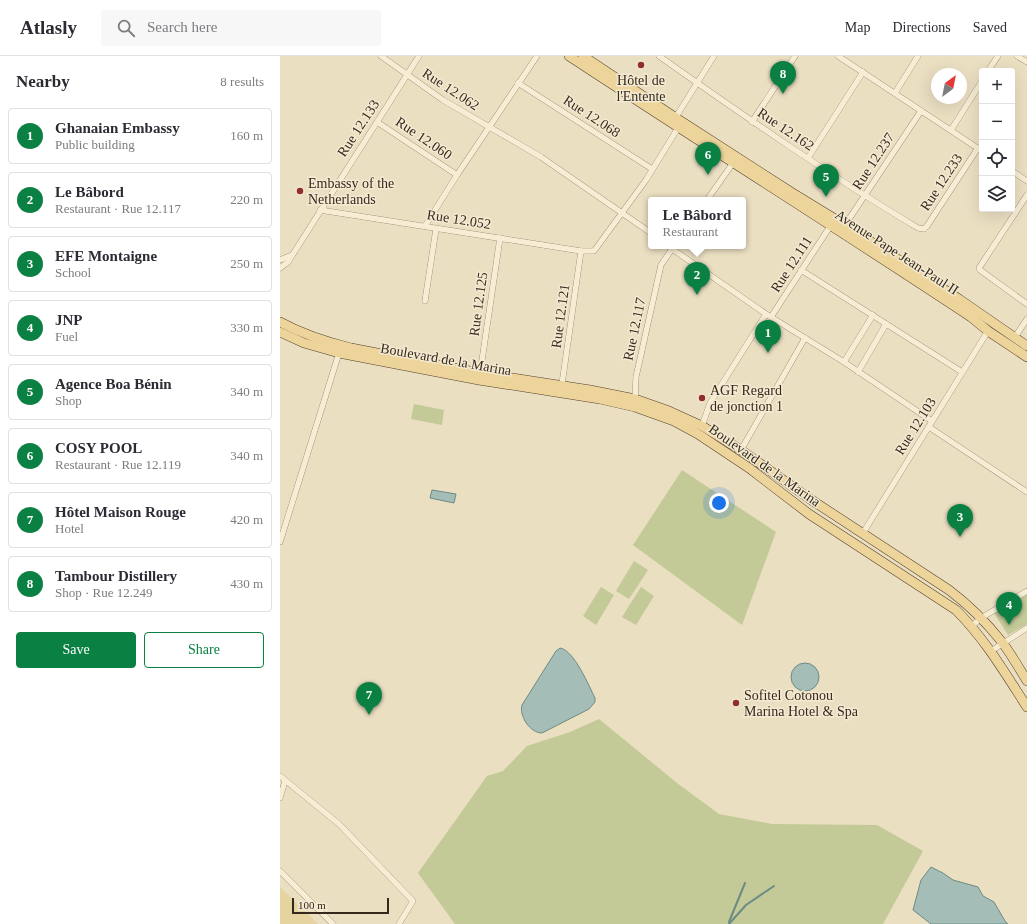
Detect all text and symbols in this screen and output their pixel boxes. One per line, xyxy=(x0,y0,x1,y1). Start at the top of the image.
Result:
search box xyxy=(101,10,381,46)
text: Atlasly xyxy=(20,17,77,38)
icon: search xyxy=(115,17,137,39)
text: Search here xyxy=(147,19,217,35)
text: Map xyxy=(845,20,870,35)
text: Directions xyxy=(892,20,951,35)
text: Saved xyxy=(973,20,1007,35)
marker: Hôtel de l'Entente xyxy=(636,60,646,70)
pin: 8 xyxy=(770,61,796,94)
street label: Rue 12.062 xyxy=(420,66,482,113)
north arrow xyxy=(931,68,967,104)
map controls xyxy=(979,68,1015,212)
button: + xyxy=(979,68,1015,104)
text: Nearby xyxy=(16,72,70,91)
place label: Hôtel de l'Entente xyxy=(616,73,666,104)
text: 8 results xyxy=(220,74,264,89)
street label: Rue 12.068 xyxy=(561,93,623,140)
street label: Rue 12.133 xyxy=(335,97,382,159)
button: − xyxy=(979,104,1015,140)
street label: Rue 12.162 xyxy=(755,105,817,154)
street label: Rue 12.060 xyxy=(393,114,455,163)
text: Ghanaian Embassy xyxy=(55,120,180,136)
text: 1 xyxy=(27,128,33,143)
text: 160 m xyxy=(230,128,263,143)
street label: Rue 12.237 xyxy=(850,130,897,192)
text: Public building xyxy=(55,137,135,152)
button: locate xyxy=(979,140,1015,176)
pin: 6 xyxy=(695,142,721,175)
street label: Rue 12.233 xyxy=(918,151,965,213)
pin: 5 xyxy=(813,164,839,197)
place label: Embassy of the Netherlands xyxy=(308,176,394,207)
button: layers xyxy=(979,176,1015,212)
text: Le Bâbord xyxy=(55,184,124,200)
marker: Embassy of the Netherlands xyxy=(295,186,305,196)
text: 2 xyxy=(27,192,33,207)
text: 220 m xyxy=(230,192,263,207)
popup xyxy=(648,197,746,249)
text: Restaurant · Rue 12.117 xyxy=(55,201,181,216)
street label: Rue 12.052 xyxy=(426,207,492,232)
text: Le Bâbord xyxy=(663,207,731,223)
street label: Avenue Pape Jean-Paul II xyxy=(832,207,961,298)
text: Restaurant xyxy=(663,224,718,239)
street label: Rue 12.111 xyxy=(768,234,815,295)
text: EFE Montaigne xyxy=(55,248,157,264)
text: 3 xyxy=(27,256,33,271)
text: 250 m xyxy=(230,256,263,271)
pin: 2 xyxy=(684,262,710,295)
text: School xyxy=(55,265,91,280)
street label: Rue 12.125 xyxy=(467,271,490,337)
street label: Rue 12.121 xyxy=(549,283,572,349)
street label: Rue 12.117 xyxy=(620,296,648,362)
text: JNP xyxy=(55,312,83,328)
text: 4 xyxy=(27,320,33,335)
text: 330 m xyxy=(230,320,263,335)
pin: 1 xyxy=(755,320,781,353)
text: Fuel xyxy=(55,329,78,344)
street label: Boulevard de la Marina xyxy=(379,341,513,379)
text: Agence Boa Bénin xyxy=(55,376,172,392)
place label: AGF Regard de jonction 1 xyxy=(710,383,783,414)
text: 5 xyxy=(27,384,33,399)
text: 340 m xyxy=(230,384,263,399)
text: Shop xyxy=(55,393,82,408)
marker: AGF Regard de jonction 1 xyxy=(697,393,707,403)
street label: Rue 12.103 xyxy=(892,395,939,458)
street label: Boulevard de la Marina xyxy=(706,421,824,510)
text: COSY POOL xyxy=(55,440,142,456)
text: 6 xyxy=(27,448,33,463)
text: 340 m xyxy=(230,448,263,463)
text: Restaurant · Rue 12.119 xyxy=(55,457,181,472)
your location xyxy=(709,493,729,513)
text: Hôtel Maison Rouge xyxy=(55,504,186,520)
pin: 3 xyxy=(947,504,973,537)
text: 7 xyxy=(27,512,33,527)
text: 420 m xyxy=(230,512,263,527)
text: Hotel xyxy=(55,521,84,536)
text: Tambour Distillery xyxy=(55,568,177,584)
text: 8 xyxy=(27,576,33,591)
text: 430 m xyxy=(230,576,263,591)
text: Shop · Rue 12.249 xyxy=(55,585,153,600)
pin: 4 xyxy=(996,592,1022,625)
button: Save xyxy=(16,632,136,668)
button: Share xyxy=(144,632,264,668)
pin: 7 xyxy=(356,682,382,715)
place label: Sofitel Cotonou Marina Hotel & Spa xyxy=(744,688,859,719)
marker: Sofitel Cotonou Marina Hotel & Spa xyxy=(731,698,741,708)
scale bar xyxy=(292,896,389,915)
text: 100 m xyxy=(298,899,326,911)

